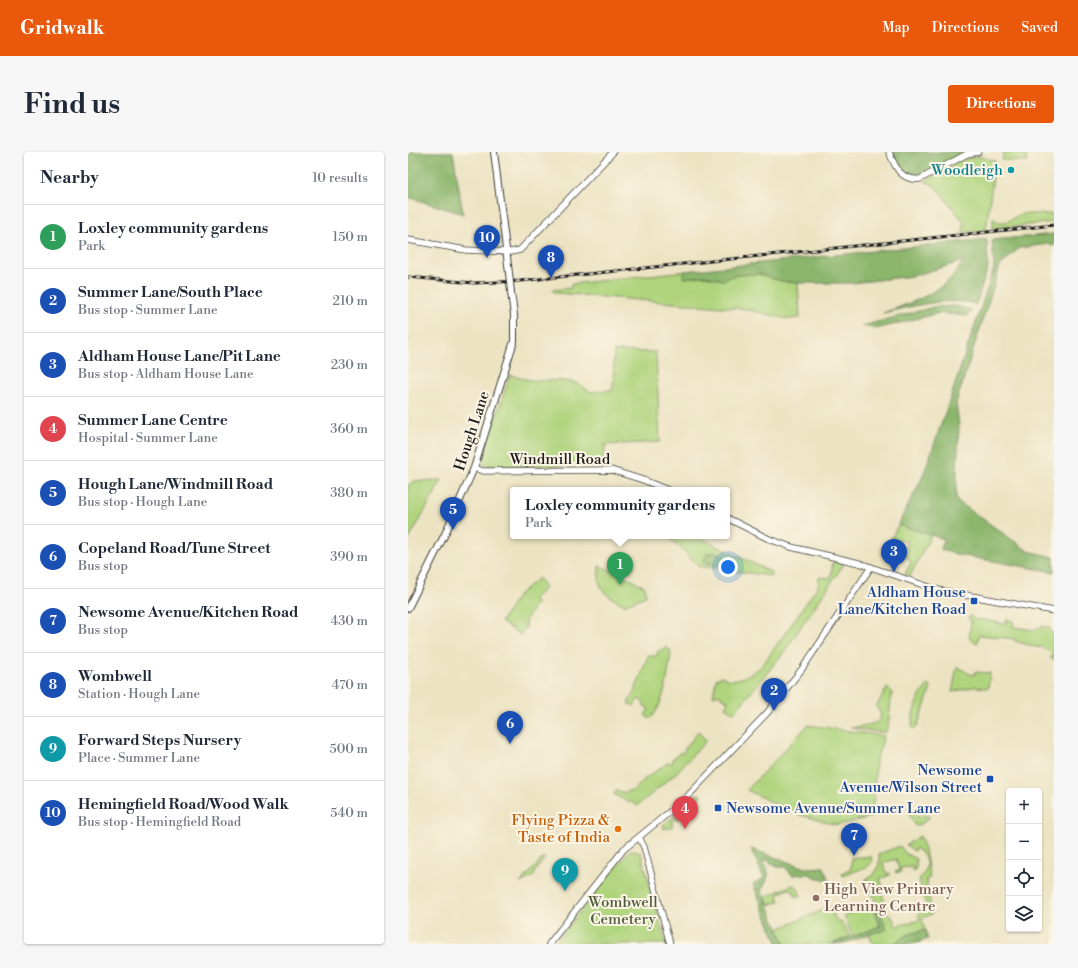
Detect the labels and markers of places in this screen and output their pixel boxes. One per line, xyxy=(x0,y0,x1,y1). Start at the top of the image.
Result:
place label: Woodleigh xyxy=(930,161,1003,180)
marker: Woodleigh xyxy=(1006,165,1016,175)
pin: 10 xyxy=(474,225,500,258)
pin: 8 xyxy=(538,245,564,278)
pin: 5 xyxy=(440,497,466,530)
pin: 3 xyxy=(881,539,907,572)
pin: 1 xyxy=(607,552,633,585)
place label: Aldham House Lane/Kitchen Road xyxy=(837,583,966,619)
marker: Aldham House Lane/Kitchen Road xyxy=(969,596,979,606)
pin: 2 xyxy=(761,678,787,711)
pin: 6 xyxy=(497,711,523,744)
place label: Newsome Avenue/Wilson Street xyxy=(838,761,983,797)
marker: Newsome Avenue/Wilson Street xyxy=(985,774,995,784)
pin: 4 xyxy=(672,796,698,829)
place label: Newsome Avenue/Summer Lane xyxy=(726,799,941,818)
marker: Newsome Avenue/Summer Lane xyxy=(713,803,723,813)
place label: Flying Pizza & Taste of India xyxy=(511,811,610,847)
pin: 7 xyxy=(841,823,867,856)
marker: Flying Pizza & Taste of India xyxy=(613,824,623,834)
pin: 9 xyxy=(552,858,578,891)
place label: High View Primary Learning Centre xyxy=(824,880,954,916)
marker: High View Primary Learning Centre xyxy=(811,893,821,903)

